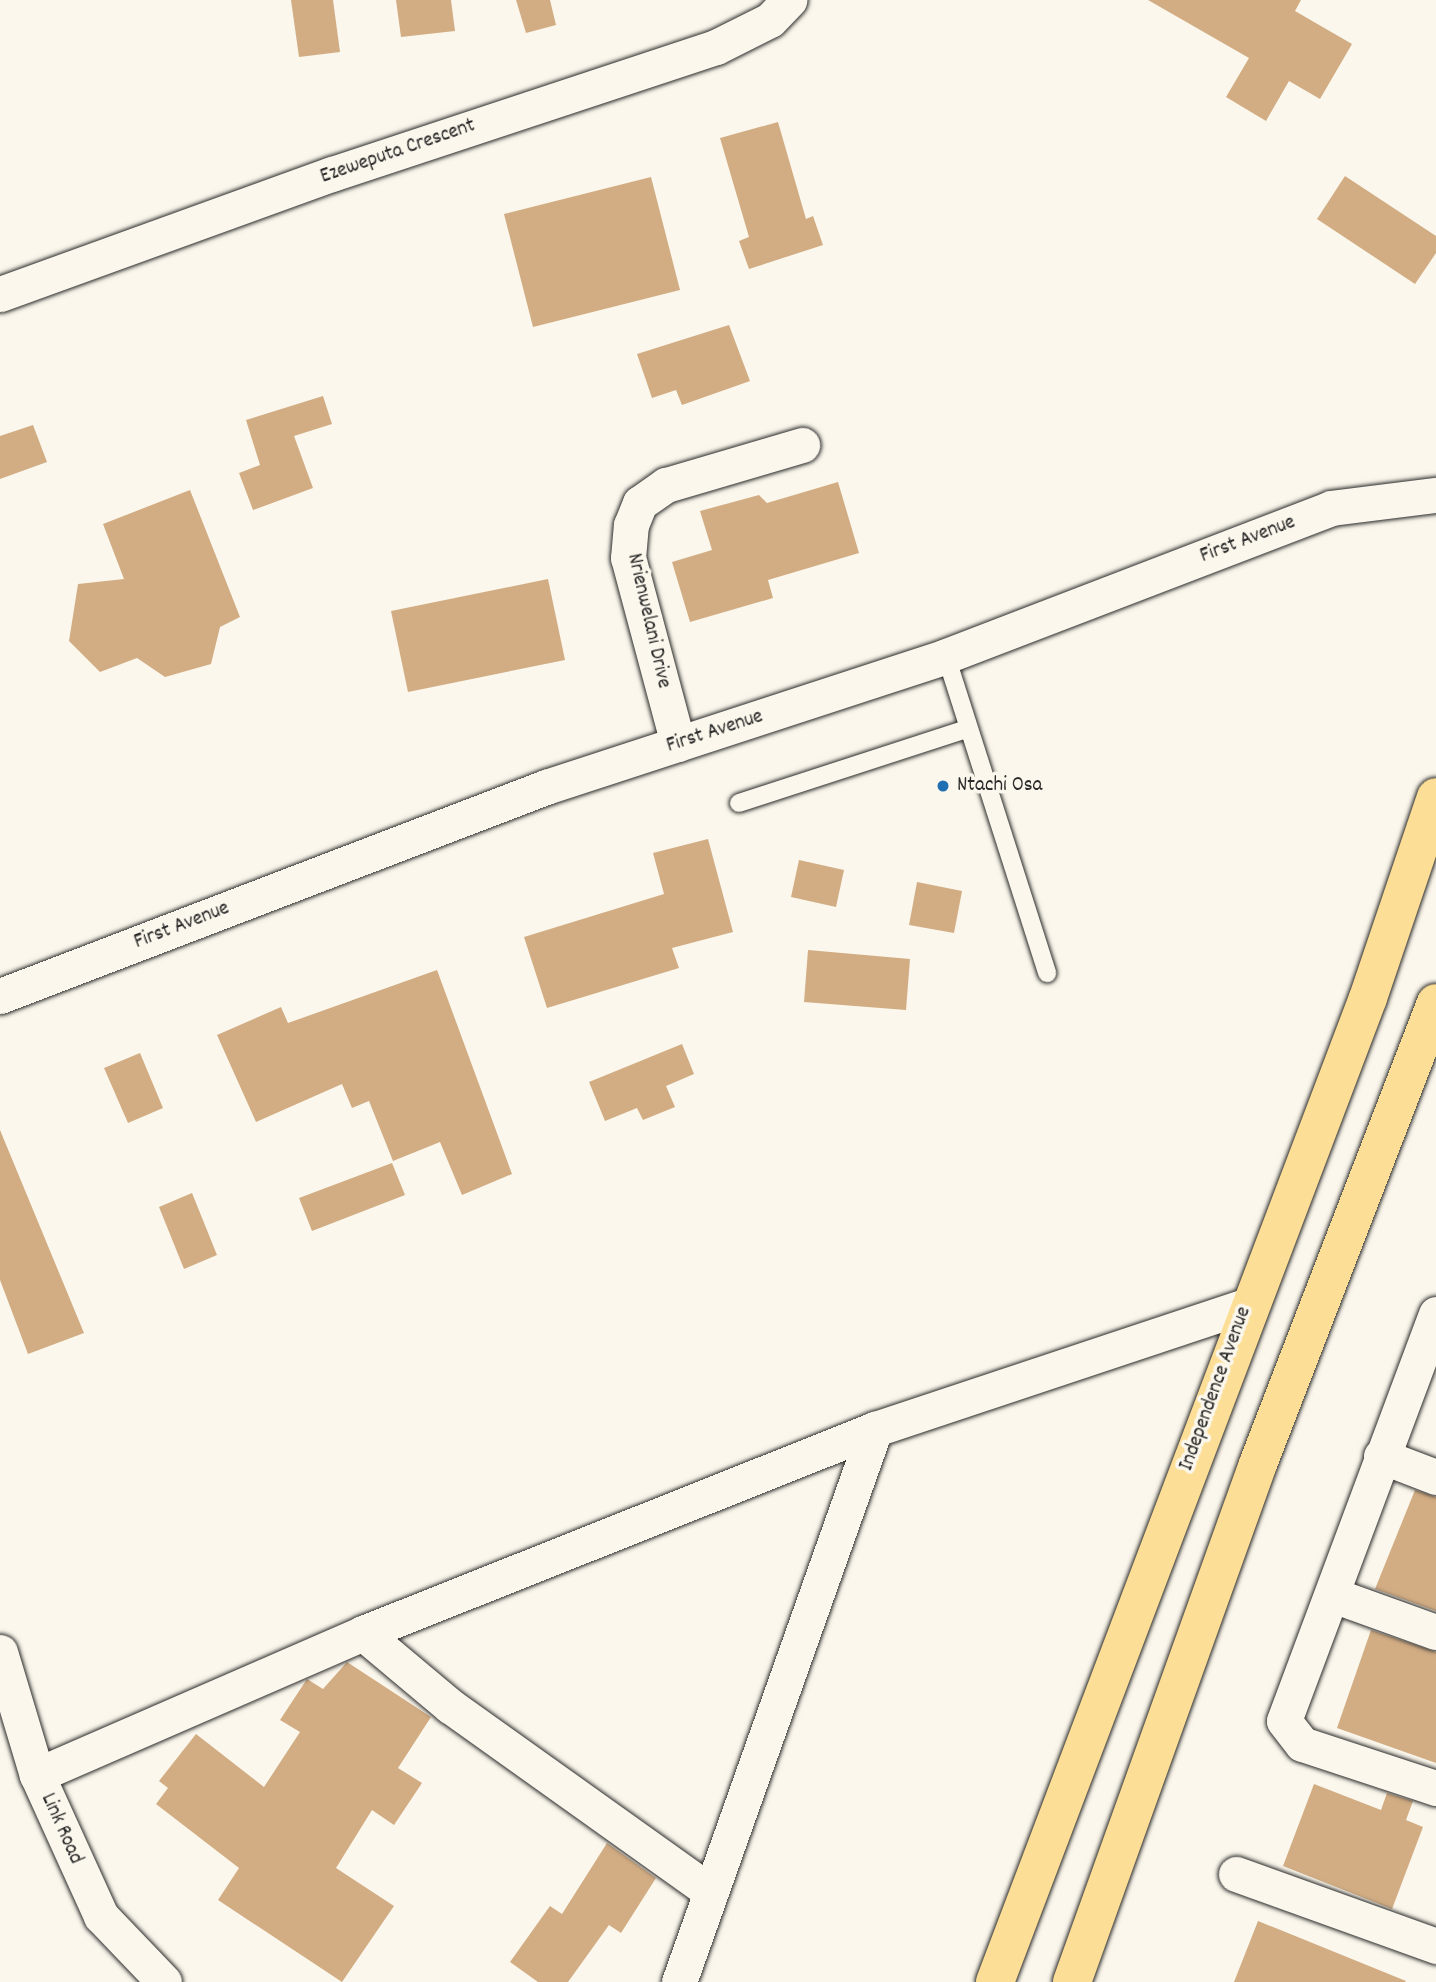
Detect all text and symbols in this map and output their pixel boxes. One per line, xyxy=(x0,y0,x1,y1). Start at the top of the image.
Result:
street label: Ezeweputa Crescent xyxy=(317,114,479,190)
street label: First Avenue xyxy=(1197,510,1299,570)
street label: Nrienwelani Drive xyxy=(620,551,676,691)
street label: First Avenue xyxy=(664,705,766,759)
place label: Ntachi Osa xyxy=(957,773,1042,799)
marker: Ntachi Osa xyxy=(935,778,951,794)
street label: First Avenue xyxy=(131,896,233,956)
street label: Independence Avenue xyxy=(1175,1304,1257,1474)
street label: Link Road xyxy=(34,1790,88,1868)

